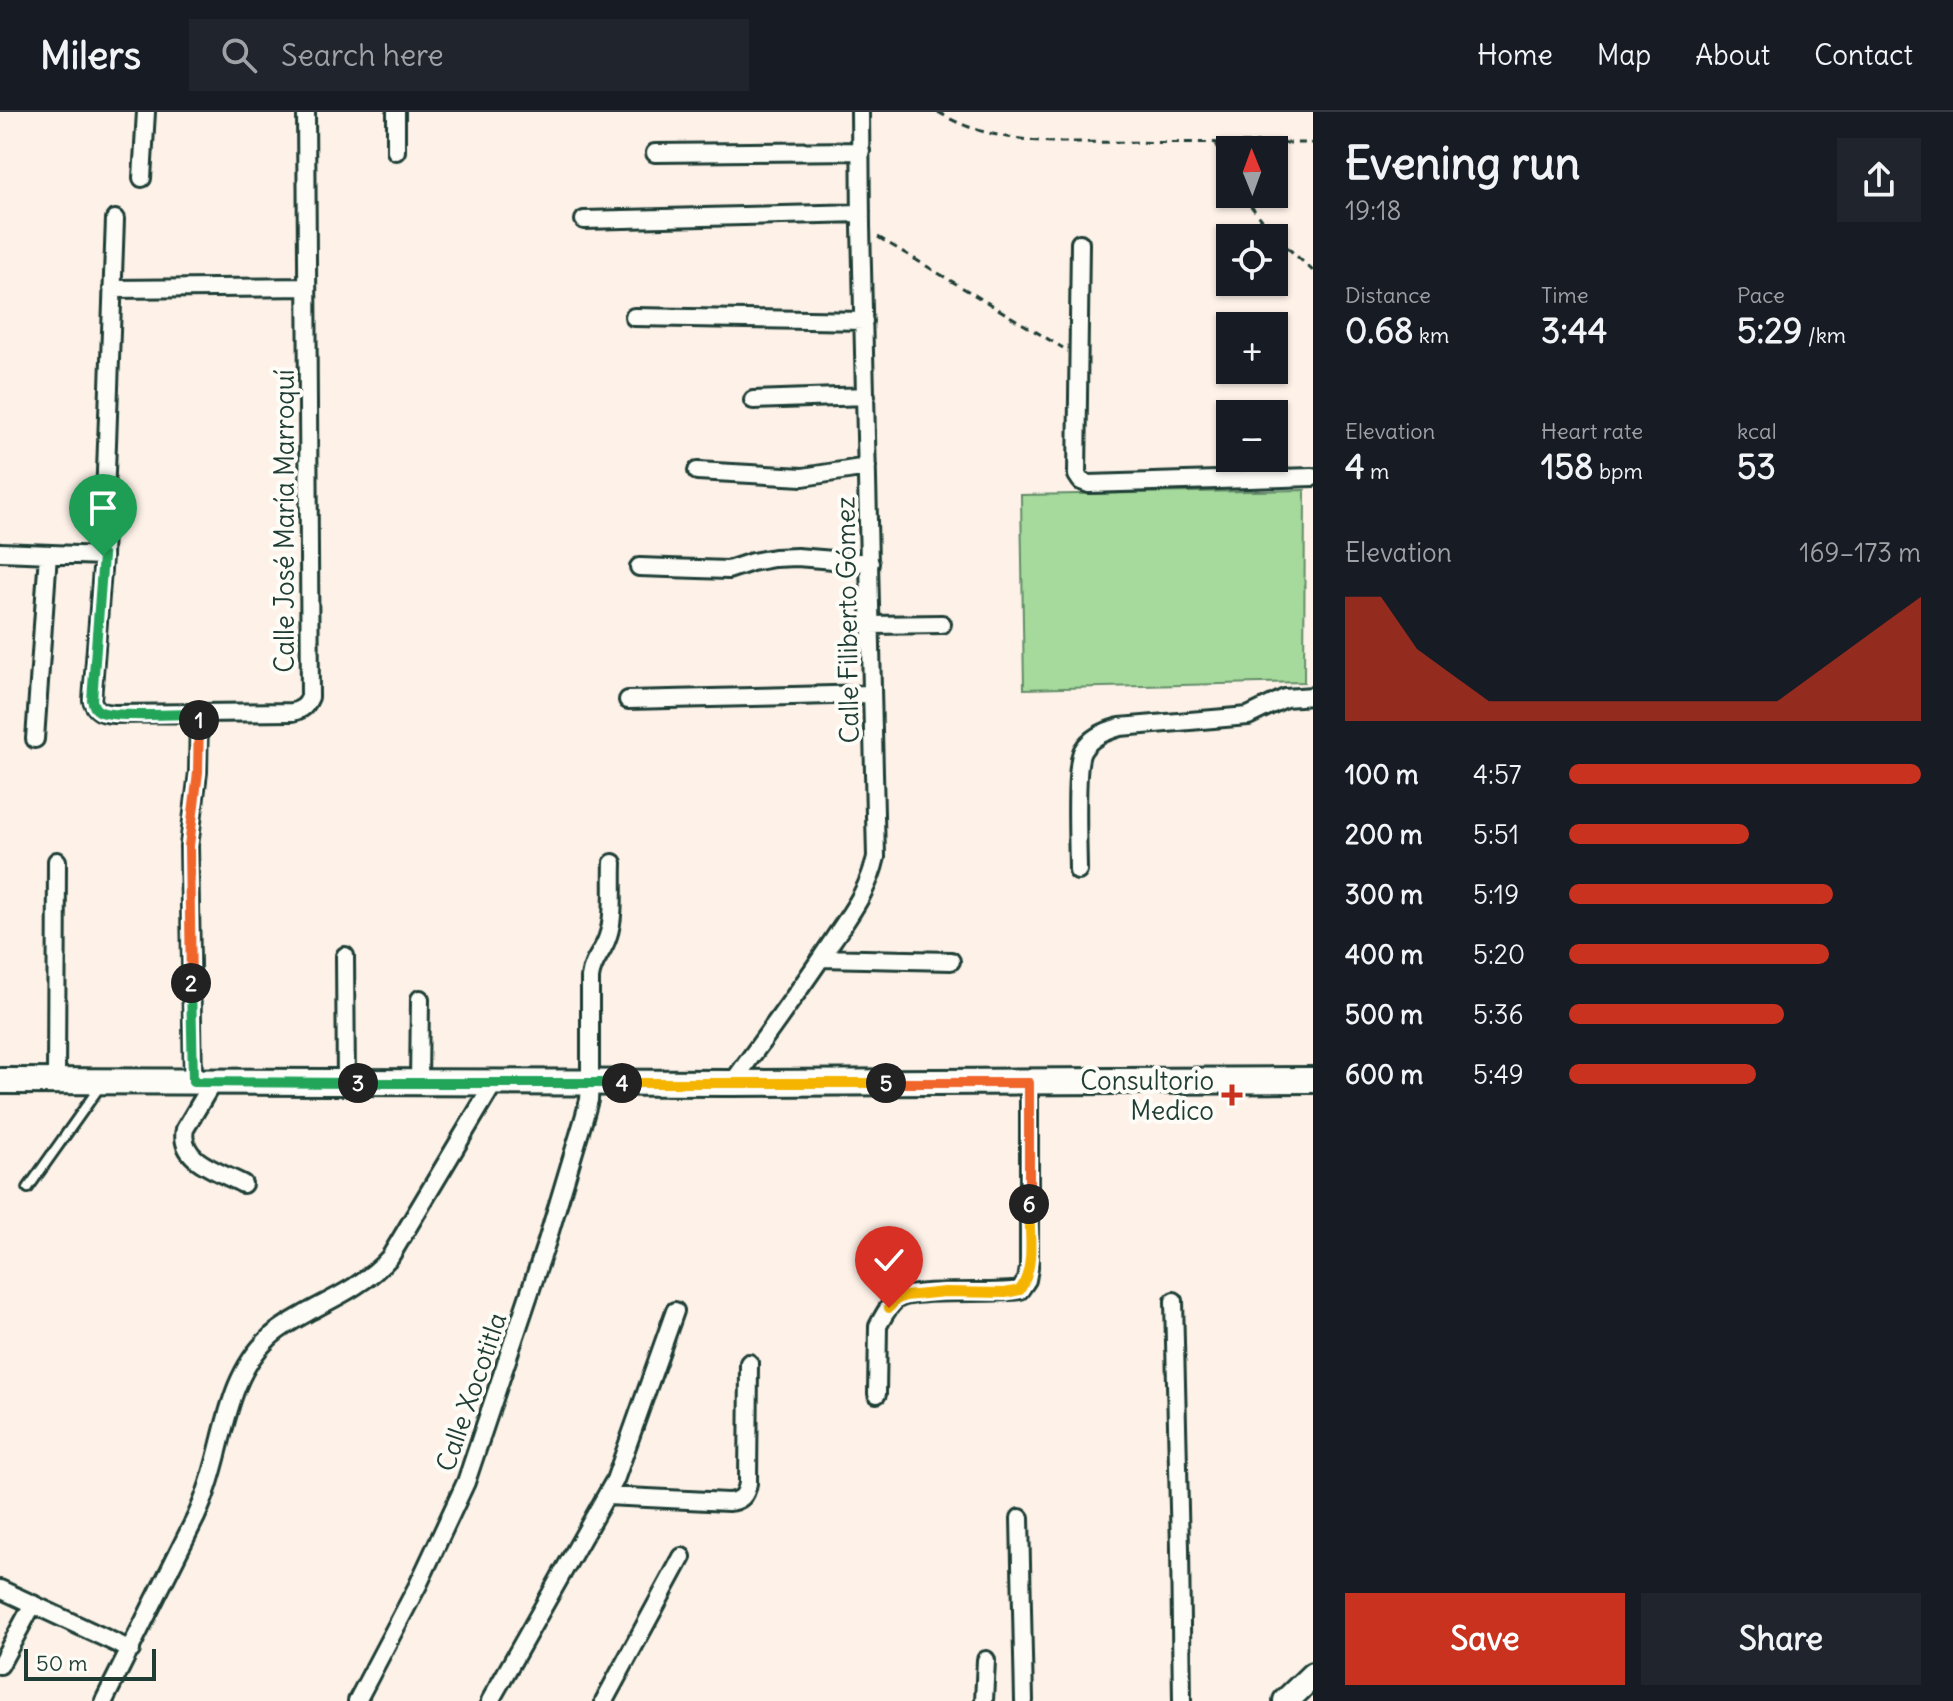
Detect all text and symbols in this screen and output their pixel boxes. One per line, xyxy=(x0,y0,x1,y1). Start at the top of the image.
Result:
search box xyxy=(189,19,749,91)
text: Milers xyxy=(40,32,141,79)
icon: search xyxy=(217,33,261,77)
text: Search here xyxy=(281,36,444,74)
text: Home xyxy=(1477,37,1553,73)
text: Map xyxy=(1597,37,1651,73)
text: About xyxy=(1695,37,1770,73)
text: Contact xyxy=(1814,37,1913,73)
north arrow xyxy=(1216,136,1288,208)
map controls xyxy=(1216,136,1288,472)
text: Evening run xyxy=(1345,136,1580,191)
button: share xyxy=(1837,138,1921,222)
text: 19:18 xyxy=(1345,194,1401,227)
button: locate xyxy=(1216,224,1288,296)
text: Distance xyxy=(1345,281,1431,309)
text: Time xyxy=(1541,281,1589,309)
text: Pace xyxy=(1737,281,1785,309)
text: 0.68 xyxy=(1345,309,1414,352)
text: 3:44 xyxy=(1541,309,1607,352)
text: 5:29 xyxy=(1737,309,1802,352)
button: + xyxy=(1216,312,1288,384)
text: km xyxy=(1414,321,1449,349)
text: /km xyxy=(1802,321,1846,349)
street label: Calle José María Marroquí xyxy=(268,369,301,673)
button: − xyxy=(1216,400,1288,472)
text: Elevation xyxy=(1345,417,1435,445)
text: Heart rate xyxy=(1541,417,1643,445)
text: kcal xyxy=(1737,417,1777,445)
text: 4 xyxy=(1345,445,1365,488)
text: 158 xyxy=(1541,445,1594,488)
text: 53 xyxy=(1737,445,1776,488)
text: m xyxy=(1365,457,1389,485)
text: bpm xyxy=(1594,457,1643,485)
pin xyxy=(69,474,137,556)
icon: arrive xyxy=(81,486,125,530)
street label: Calle Filiberto Gómez xyxy=(828,496,866,744)
text: Elevation xyxy=(1345,536,1452,569)
text: 169–173 m xyxy=(1799,536,1921,569)
pin: 1 xyxy=(179,700,219,740)
text: 1 xyxy=(195,706,203,734)
text: 100 m xyxy=(1345,758,1419,791)
text: 4:57 xyxy=(1473,758,1522,791)
text: 200 m xyxy=(1345,818,1422,851)
text: 5:51 xyxy=(1473,818,1519,851)
text: 300 m xyxy=(1345,878,1423,911)
text: 5:19 xyxy=(1473,878,1519,911)
text: 400 m xyxy=(1345,938,1423,971)
text: 5:20 xyxy=(1473,938,1525,971)
pin: 2 xyxy=(171,963,211,1003)
text: 2 xyxy=(185,969,197,997)
text: 500 m xyxy=(1345,998,1423,1031)
text: 5:36 xyxy=(1473,998,1524,1031)
text: 600 m xyxy=(1345,1058,1423,1091)
text: 5:49 xyxy=(1473,1058,1524,1091)
pin: 3 xyxy=(338,1063,378,1103)
pin: 4 xyxy=(602,1063,642,1103)
pin: 5 xyxy=(866,1063,906,1103)
place label: Consultorio Medico xyxy=(1080,1064,1214,1127)
text: 3 xyxy=(352,1069,364,1097)
text: 4 xyxy=(616,1069,628,1097)
text: 5 xyxy=(880,1069,892,1097)
marker: Consultorio Medico xyxy=(1221,1084,1243,1106)
pin: 6 xyxy=(1009,1184,1049,1224)
text: 6 xyxy=(1023,1190,1035,1218)
pin xyxy=(855,1226,923,1308)
icon: check xyxy=(867,1238,911,1282)
street label: Calle Xocotitla xyxy=(428,1308,514,1476)
button: Save xyxy=(1345,1593,1625,1685)
button: Share xyxy=(1641,1593,1921,1685)
scale bar xyxy=(24,1645,156,1681)
text: 50 m xyxy=(36,1649,88,1677)

